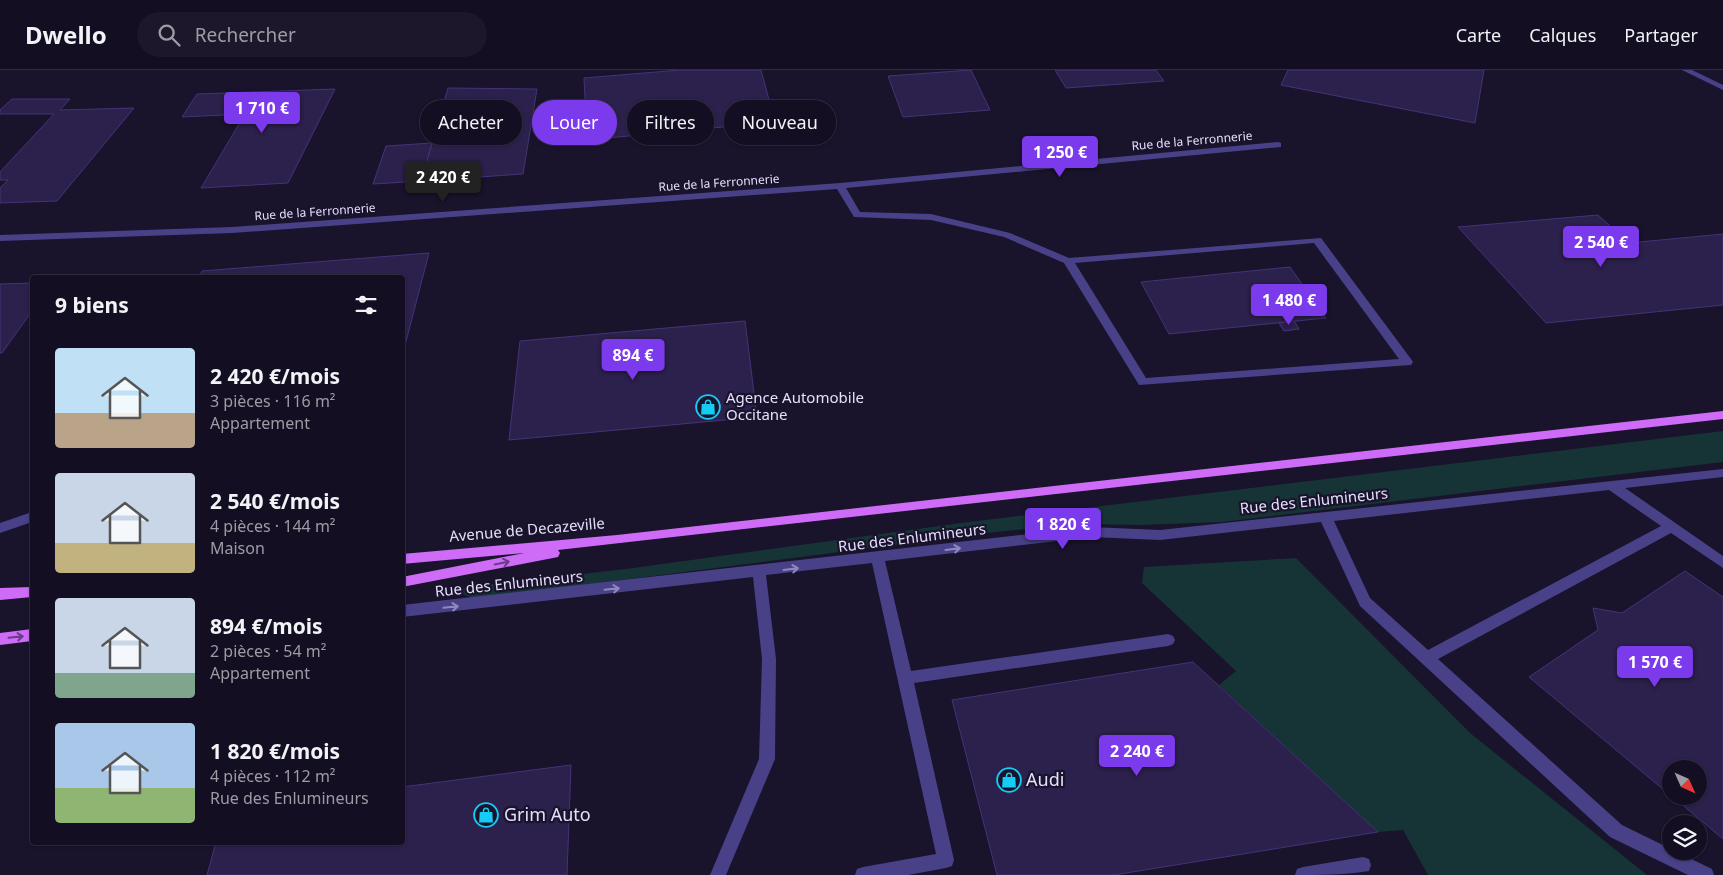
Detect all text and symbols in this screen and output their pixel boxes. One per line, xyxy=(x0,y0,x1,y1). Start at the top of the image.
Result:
search box xyxy=(137,12,487,57)
text: Dwello xyxy=(25,18,107,51)
icon: search xyxy=(155,21,183,49)
text: Rechercher xyxy=(195,22,296,48)
text: Carte xyxy=(1456,23,1501,47)
text: Calques xyxy=(1529,23,1596,47)
text: Partager xyxy=(1624,23,1698,47)
pin: 1 710 € xyxy=(216,92,308,134)
text: 1 710 € xyxy=(235,97,289,119)
chip: Acheter xyxy=(420,100,522,145)
chip: Louer xyxy=(532,100,617,145)
chip: Filtres xyxy=(627,100,714,145)
chip: Nouveau xyxy=(724,100,836,145)
street label: Rue de la Ferronnerie xyxy=(1131,127,1253,154)
pin: 1 250 € xyxy=(1014,136,1106,178)
text: 1 250 € xyxy=(1033,141,1087,163)
pin: 2 420 € xyxy=(397,160,489,203)
text: 2 420 € xyxy=(416,166,470,188)
street label: Rue de la Ferronnerie xyxy=(658,170,780,195)
street label: Rue de la Ferronnerie xyxy=(254,199,376,224)
pin: 2 540 € xyxy=(1555,226,1647,268)
text: 2 540 € xyxy=(1574,231,1628,253)
pin: 1 480 € xyxy=(1243,284,1335,326)
text: 1 480 € xyxy=(1262,289,1316,311)
text: 9 biens xyxy=(55,291,129,319)
icon: filters xyxy=(352,291,380,319)
pin: 894 € xyxy=(598,338,668,381)
text: 894 € xyxy=(613,344,653,366)
text: 2 420 €/mois xyxy=(210,362,340,390)
icon: home xyxy=(95,368,155,428)
place label: Agence Automobile Occitane xyxy=(726,387,864,424)
text: 3 pièces · 116 m² xyxy=(210,390,335,412)
shop icon: Agence Automobile Occitane xyxy=(695,394,721,420)
text: Appartement xyxy=(210,412,310,434)
street label: Rue des Enlumineurs xyxy=(1239,482,1389,518)
text: 2 540 €/mois xyxy=(210,487,340,515)
icon: home xyxy=(95,493,155,553)
pin: 1 820 € xyxy=(1017,508,1109,550)
street label: Avenue de Decazeville xyxy=(448,512,606,546)
text: 1 820 € xyxy=(1036,513,1090,535)
text: 4 pièces · 144 m² xyxy=(210,515,335,537)
street label: Rue des Enlumineurs xyxy=(837,518,987,556)
text: Maison xyxy=(210,537,265,559)
one-way arrow xyxy=(944,544,960,554)
one-way arrow xyxy=(493,557,509,567)
one-way arrow xyxy=(783,563,799,573)
street label: Rue des Enlumineurs xyxy=(434,565,584,601)
one-way arrow xyxy=(604,584,620,594)
one-way arrow xyxy=(443,602,459,612)
text: 894 €/mois xyxy=(210,612,323,640)
icon: home xyxy=(95,618,155,678)
one-way arrow xyxy=(8,632,24,642)
text: 2 pièces · 54 m² xyxy=(210,640,326,662)
pin: 1 570 € xyxy=(1609,646,1701,688)
text: 1 570 € xyxy=(1628,651,1682,673)
text: Appartement xyxy=(210,662,310,684)
pin: 2 240 € xyxy=(1091,734,1183,777)
text: 1 820 €/mois xyxy=(210,737,340,765)
text: 2 240 € xyxy=(1110,740,1164,762)
icon: home xyxy=(95,743,155,803)
north arrow xyxy=(1662,760,1708,805)
map controls xyxy=(1662,760,1707,860)
text: 4 pièces · 112 m² xyxy=(210,765,335,787)
shop icon: Audi xyxy=(996,767,1022,793)
place label: Audi xyxy=(1026,767,1064,791)
text: Rue des Enlumineurs xyxy=(210,787,369,809)
shop icon: Grim Auto xyxy=(473,802,499,828)
place label: Grim Auto xyxy=(504,802,591,826)
button: layers xyxy=(1662,815,1707,860)

